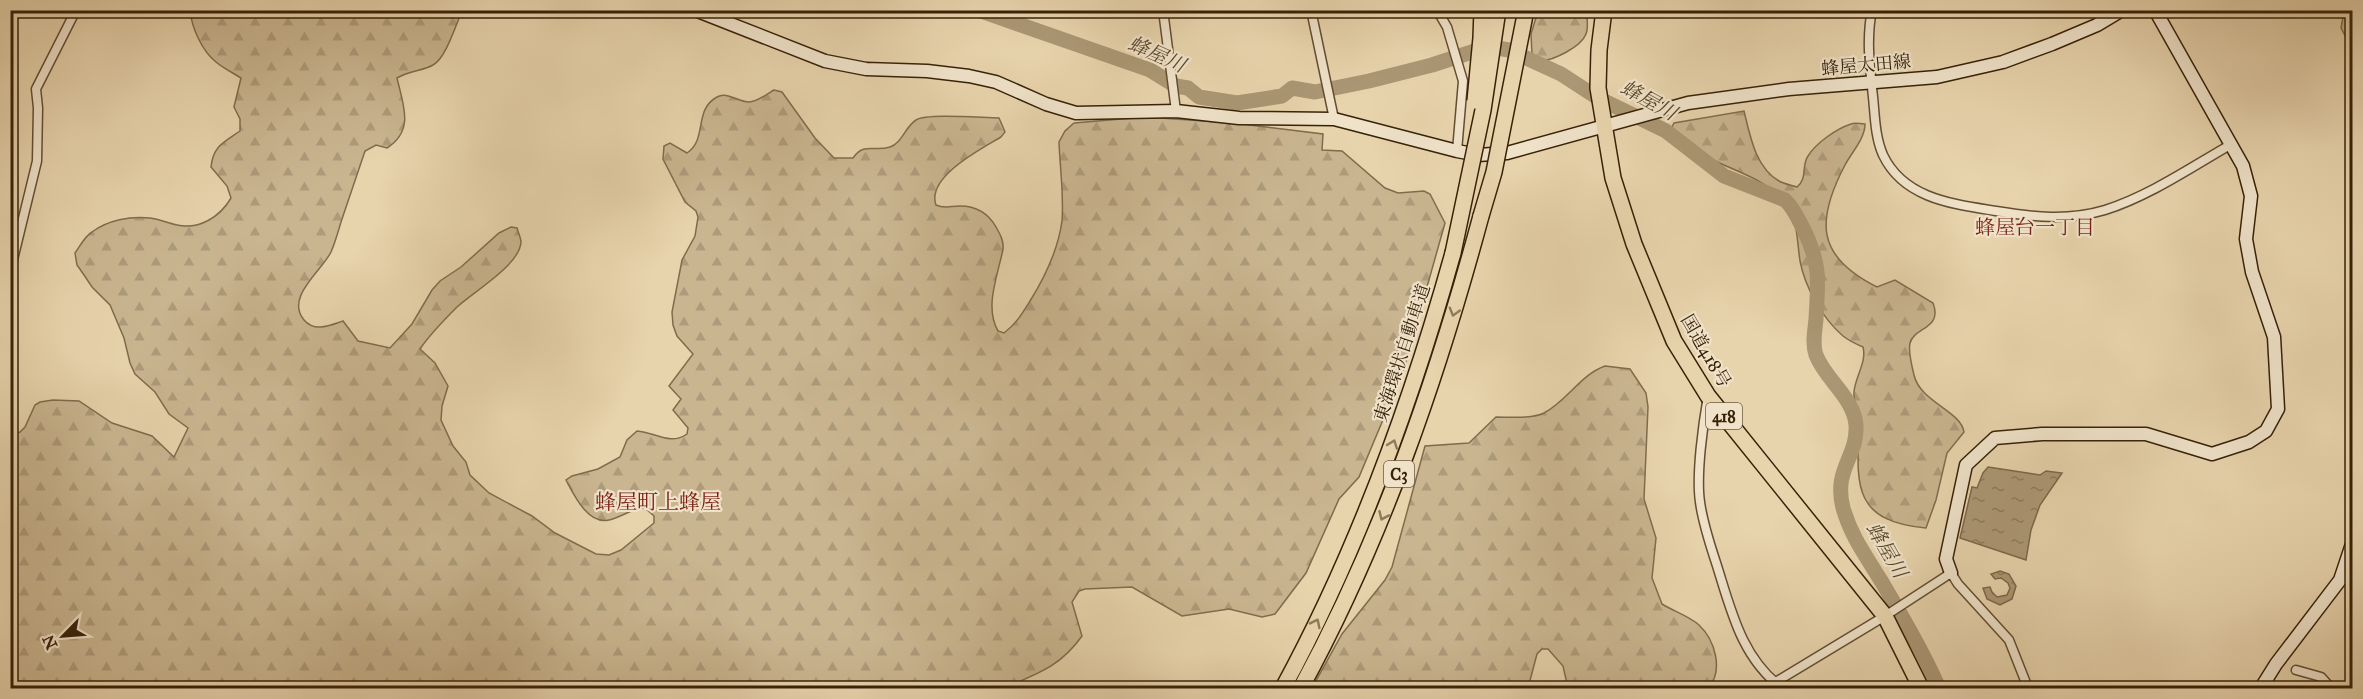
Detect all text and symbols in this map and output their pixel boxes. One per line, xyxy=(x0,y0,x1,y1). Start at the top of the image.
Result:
water label: 蜂屋川 xyxy=(1125,31,1191,78)
street label: 蜂屋太田線 xyxy=(1820,50,1912,80)
water label: 蜂屋川 xyxy=(1617,75,1683,126)
district label: 蜂屋台一丁目 xyxy=(1975,215,2095,239)
street label: 東海環状自動車道 xyxy=(1369,281,1435,425)
one-way arrow xyxy=(1449,306,1461,317)
street label: 国道418号 xyxy=(1676,311,1736,391)
road number: 418 xyxy=(1706,403,1742,429)
one-way arrow xyxy=(1386,440,1399,450)
road number: C3 xyxy=(1384,461,1414,487)
district label: 蜂屋町上蜂屋 xyxy=(595,489,721,515)
one-way arrow xyxy=(1378,510,1390,521)
water label: 蜂屋川 xyxy=(1862,518,1913,584)
north arrow xyxy=(33,606,93,666)
one-way arrow xyxy=(1308,619,1320,630)
text: N xyxy=(38,632,61,652)

